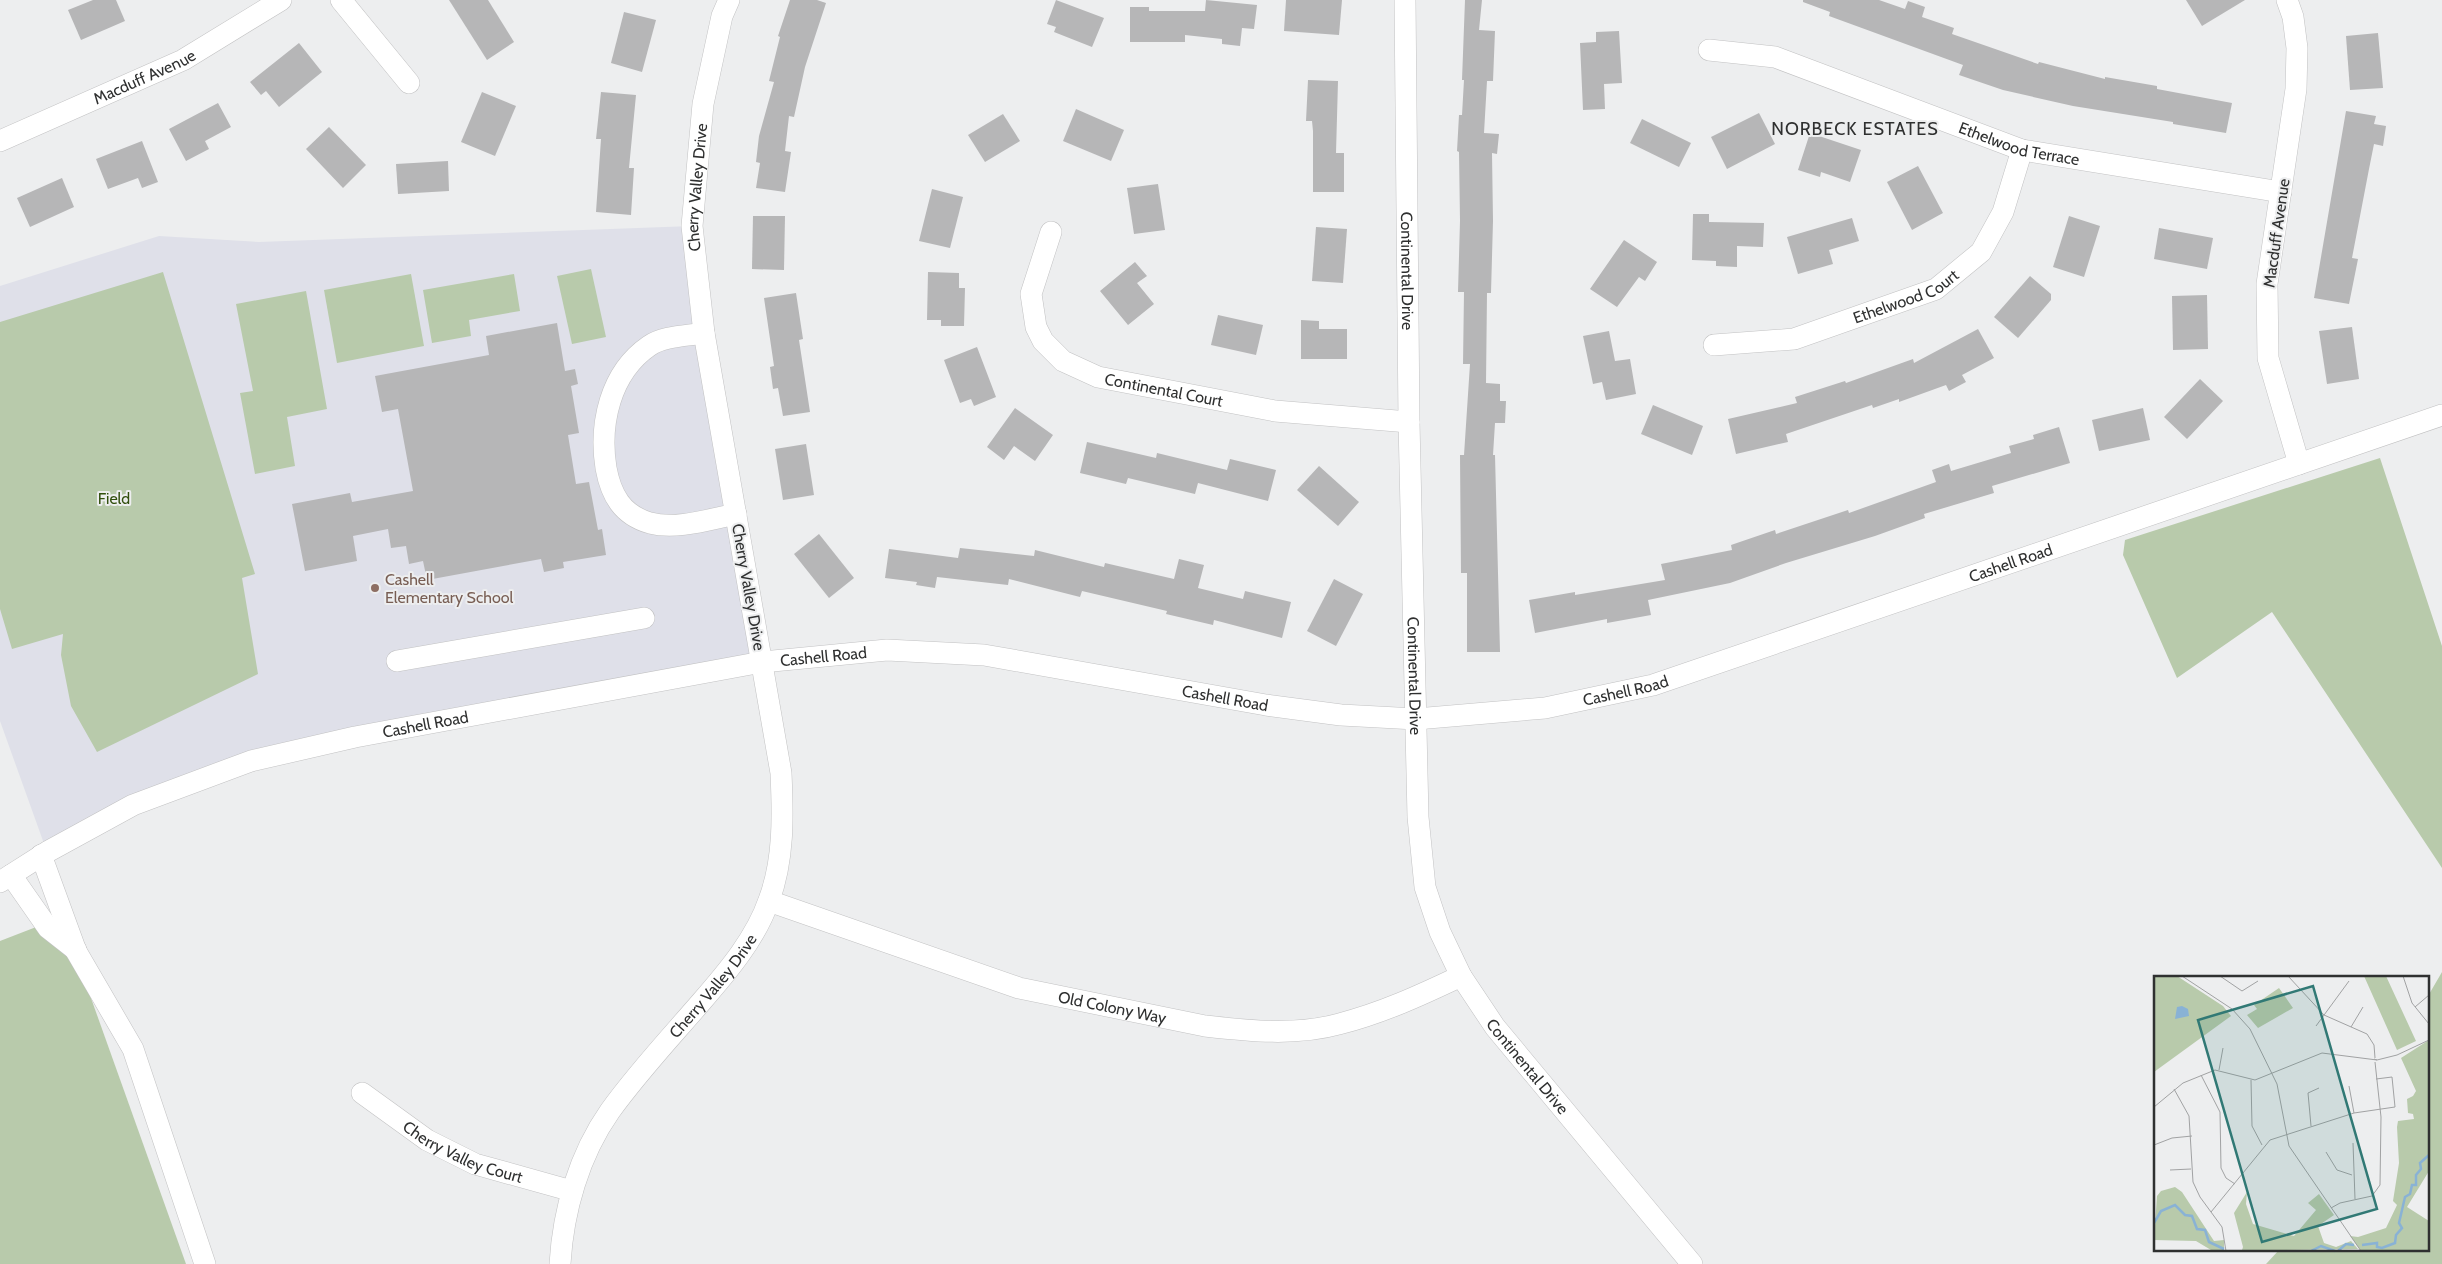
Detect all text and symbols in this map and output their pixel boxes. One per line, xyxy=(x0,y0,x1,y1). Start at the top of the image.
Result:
street label: Macduff Avenue xyxy=(91,46,199,108)
district label: NORBECK ESTATES xyxy=(1771,118,1939,140)
street label: Ethelwood Terrace xyxy=(1956,118,2081,169)
street label: Cherry Valley Drive xyxy=(683,122,711,252)
street label: Macduff Avenue xyxy=(2259,177,2294,289)
street label: Continental Drive xyxy=(1397,212,1417,330)
street label: Ethelwood Court xyxy=(1850,265,1963,328)
street label: Continental Court xyxy=(1103,370,1225,411)
park label: Field xyxy=(98,489,130,508)
street label: Cherry Valley Drive xyxy=(728,522,769,652)
street label: Cashell Road xyxy=(1967,540,2055,586)
place label: Cashell Elementary School xyxy=(385,570,513,607)
marker: Cashell Elementary School xyxy=(369,582,381,594)
street label: Continental Drive xyxy=(1403,616,1425,735)
street label: Cashell Road xyxy=(779,643,868,670)
street label: Cashell Road xyxy=(1581,671,1671,710)
street label: Cashell Road xyxy=(1181,681,1270,715)
street label: Cashell Road xyxy=(381,707,470,742)
street label: Cherry Valley Drive xyxy=(665,931,761,1042)
inset map xyxy=(2154,976,2430,1252)
street label: Old Colony Way xyxy=(1057,987,1168,1028)
street label: Continental Drive xyxy=(1482,1015,1572,1118)
street label: Cherry Valley Court xyxy=(399,1117,525,1187)

